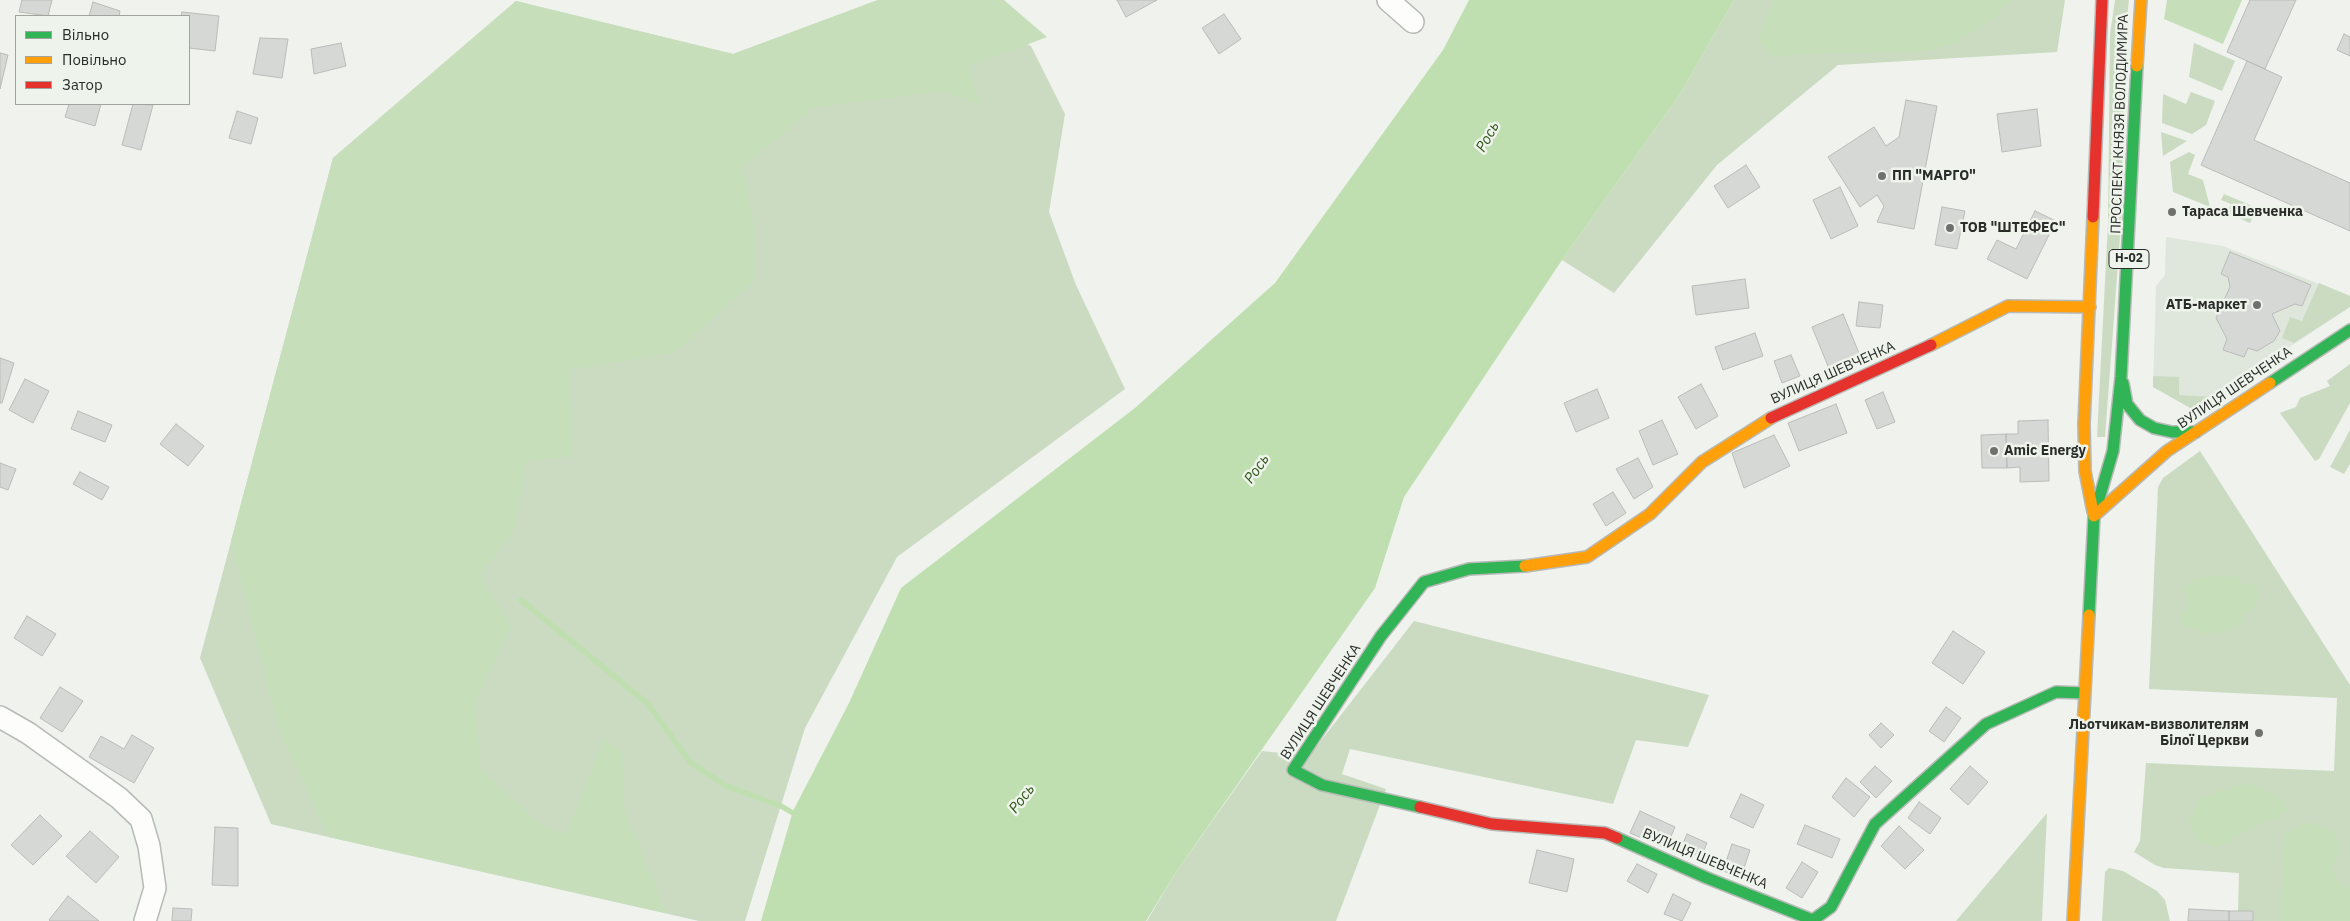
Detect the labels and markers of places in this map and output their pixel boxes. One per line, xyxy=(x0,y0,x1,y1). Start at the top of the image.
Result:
place label: ПП "МАРГО" xyxy=(1892,168,1976,184)
marker: ПП "МАРГО" xyxy=(1876,170,1888,182)
place label: Тараса Шевченка xyxy=(2182,204,2303,220)
marker: Тараса Шевченка xyxy=(2166,206,2178,218)
place label: ТОВ "ШТЕФЕС" xyxy=(1960,220,2066,236)
marker: ТОВ "ШТЕФЕС" xyxy=(1944,222,1956,234)
place label: АТБ-маркет xyxy=(2166,297,2247,313)
marker: АТБ-маркет xyxy=(2251,299,2263,311)
place label: Amic Energy xyxy=(2004,443,2086,459)
marker: Amic Energy xyxy=(1988,445,2000,457)
place label: Льотчикам-визволителям Білої Церкви xyxy=(2069,717,2249,750)
marker: Льотчикам-визволителям Білої Церкви xyxy=(2253,727,2265,739)

